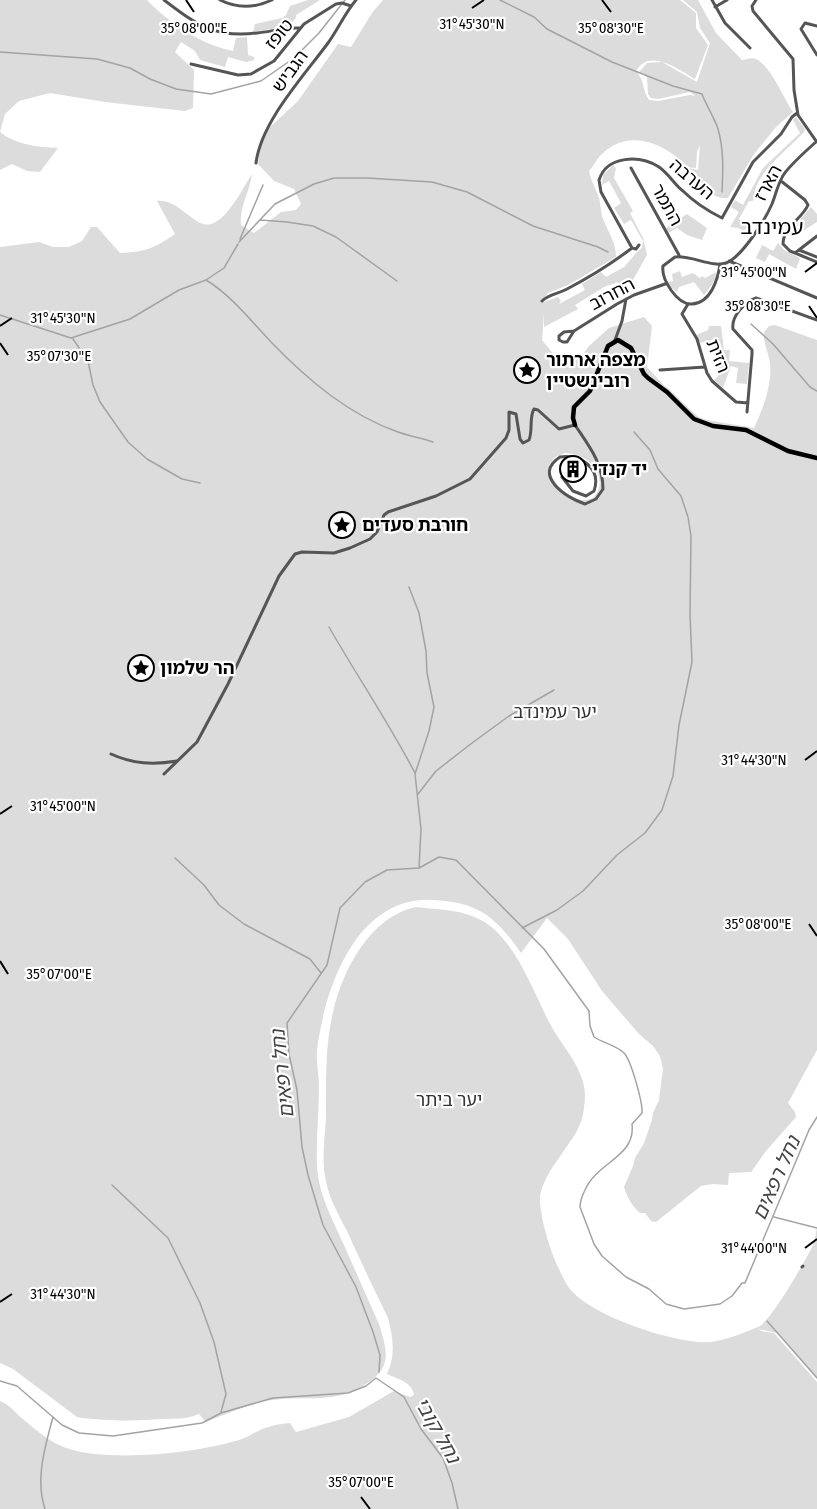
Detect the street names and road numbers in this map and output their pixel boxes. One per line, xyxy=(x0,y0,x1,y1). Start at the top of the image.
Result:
street label: טופז xyxy=(260,14,298,54)
street label: הגביש xyxy=(267,46,313,96)
street label: הערבה xyxy=(665,154,719,204)
street label: הארז xyxy=(749,161,787,205)
street label: התמר xyxy=(647,180,687,230)
street label: החרוב xyxy=(586,273,638,315)
street label: הזית xyxy=(701,336,735,376)

